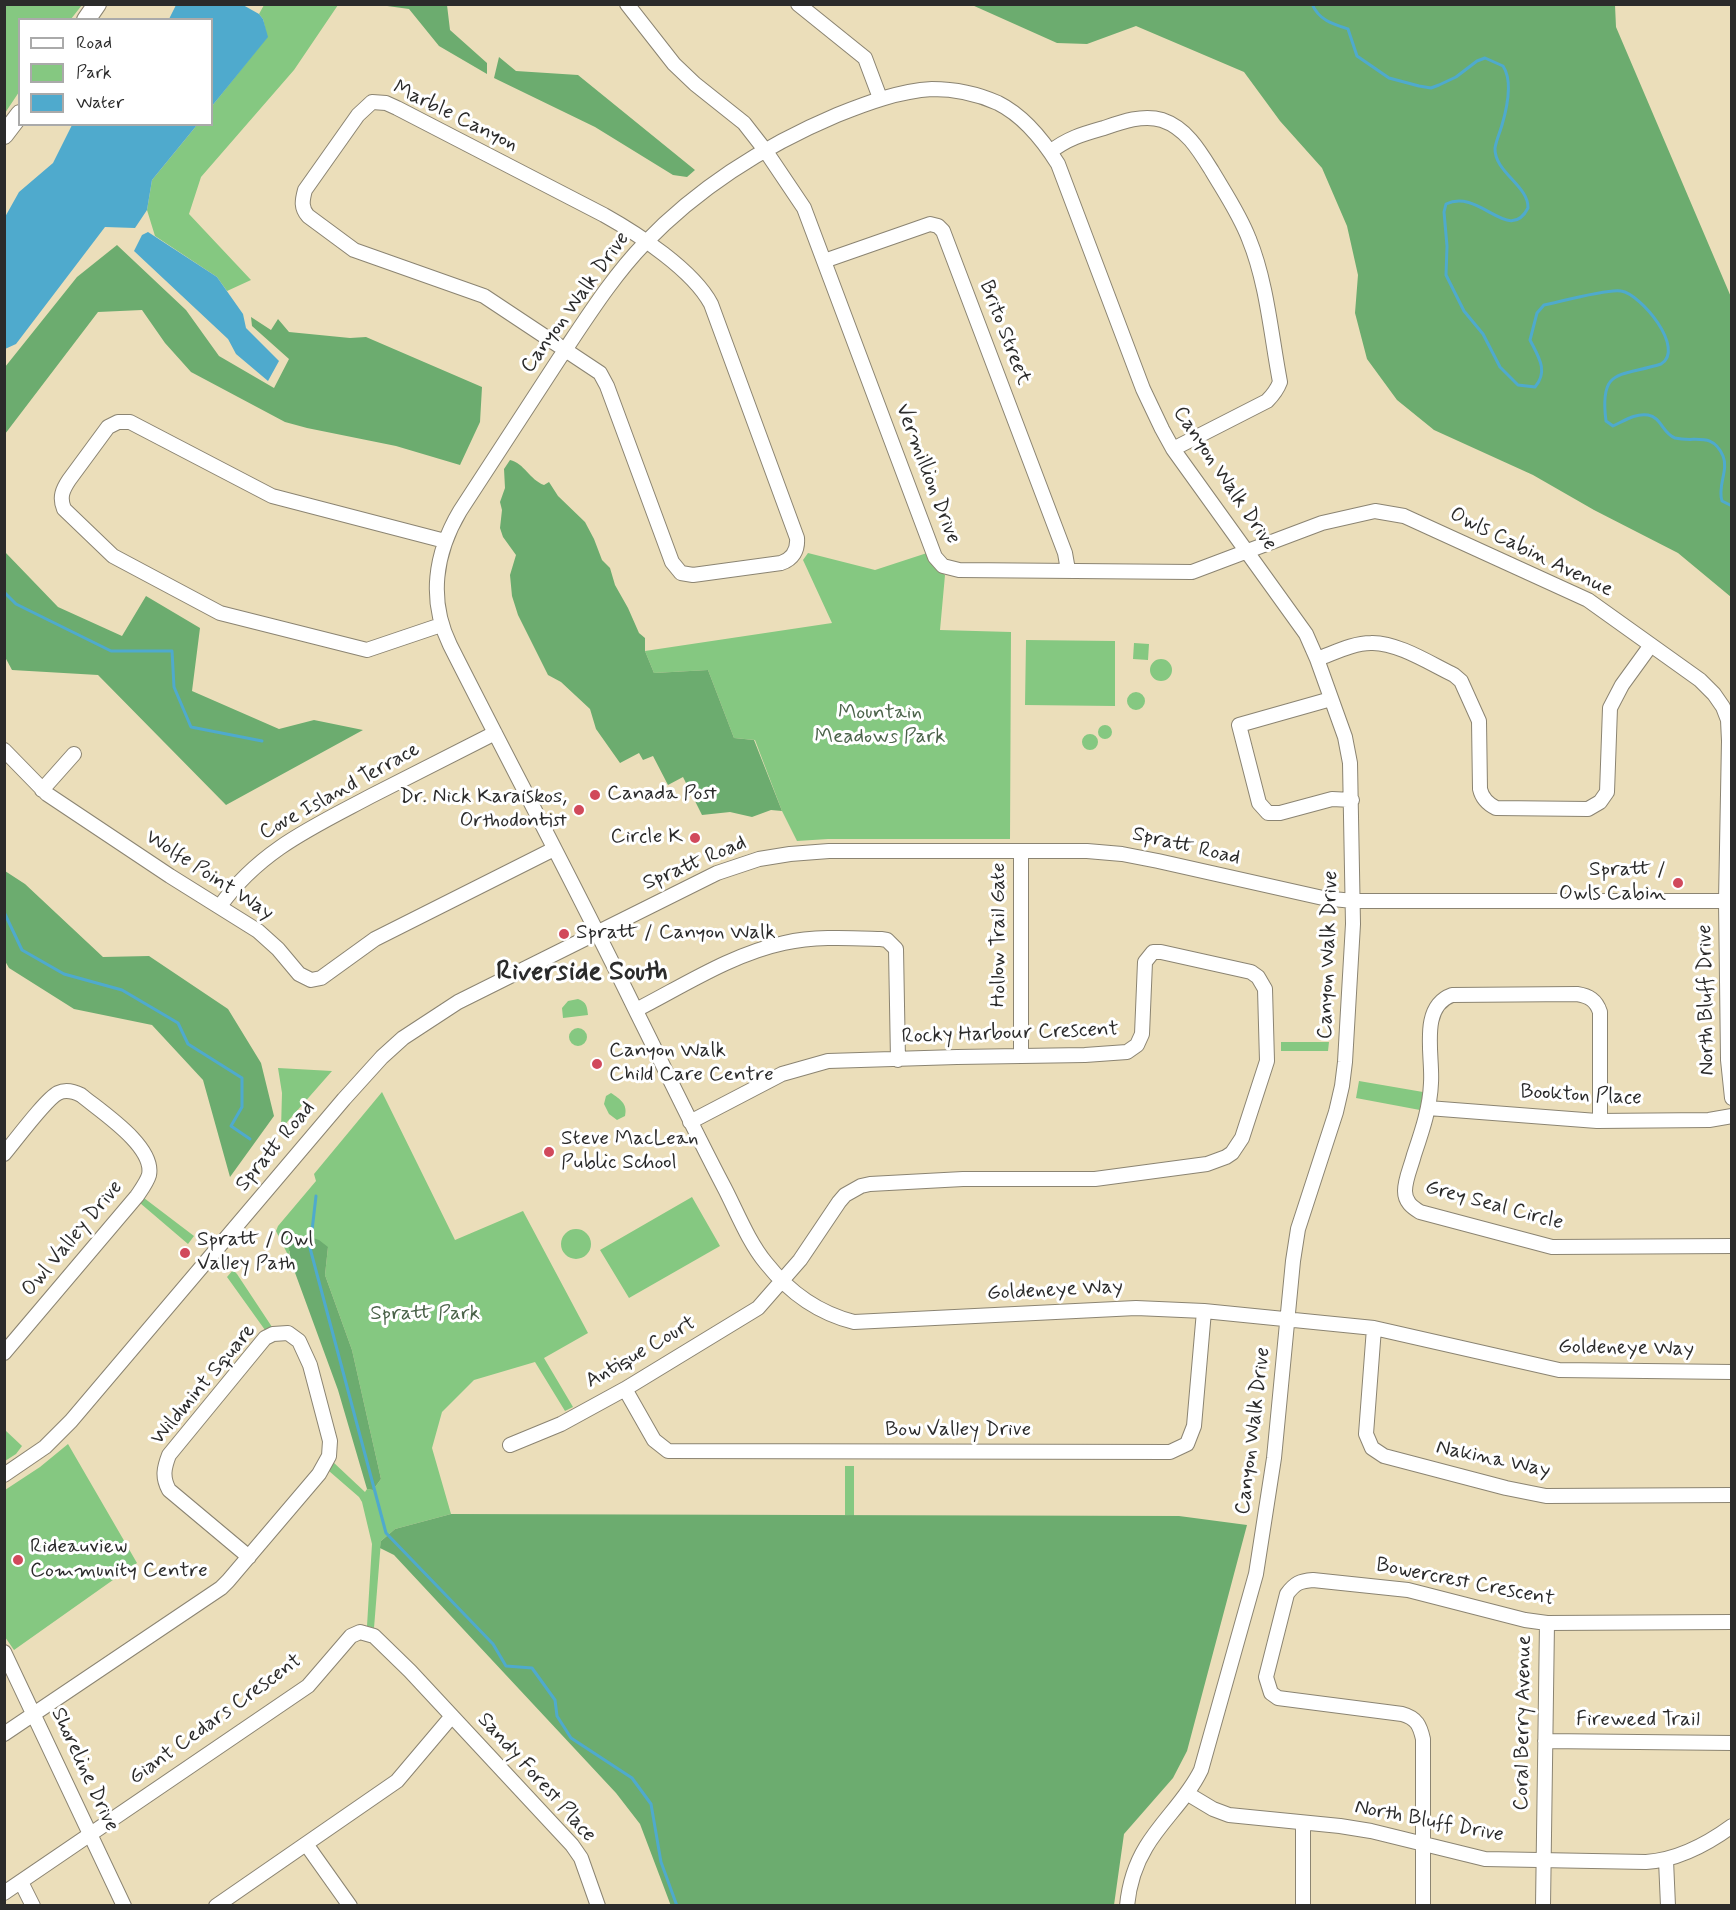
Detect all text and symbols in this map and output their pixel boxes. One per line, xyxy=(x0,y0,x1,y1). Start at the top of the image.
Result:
legend xyxy=(18,18,213,126)
text: Road xyxy=(76,31,112,55)
text: Park xyxy=(76,61,112,85)
street label: Marble Canyon xyxy=(388,76,522,158)
text: Water xyxy=(76,91,124,115)
street label: Canyon Walk Drive xyxy=(516,227,636,379)
street label: Brito Street xyxy=(973,277,1035,389)
street label: Vermillion Drive xyxy=(889,400,965,548)
street label: Canyon Walk Drive xyxy=(1166,402,1282,556)
street label: Owls Cabin Avenue xyxy=(1445,503,1617,603)
park label: Mountain Meadows Park xyxy=(815,701,945,751)
street label: Cove Island Terrace xyxy=(255,737,425,847)
place label: Canada Post xyxy=(607,782,717,808)
place label: Dr. Nick Karaiskos, Orthodontist xyxy=(399,785,567,835)
marker: Canada Post xyxy=(588,788,602,802)
marker: Dr. Nick Karaiskos, Orthodontist xyxy=(572,803,586,817)
street label: Spratt Road xyxy=(1130,822,1242,872)
street label: Wolfe Point Way xyxy=(140,825,278,927)
place label: Circle K xyxy=(611,825,683,851)
street label: Spratt Road xyxy=(640,831,750,897)
marker: Circle K xyxy=(688,831,702,845)
place label: Spratt / Owls Cabin xyxy=(1559,858,1666,908)
street label: Hollow Trail Gate xyxy=(987,863,1013,1007)
street label: Canyon Walk Drive xyxy=(1313,870,1345,1040)
marker: Spratt / Owls Cabin xyxy=(1671,876,1685,890)
place label: Spratt / Canyon Walk xyxy=(576,921,776,947)
street label: North Bluff Drive xyxy=(1693,924,1721,1076)
marker: Spratt / Canyon Walk xyxy=(557,927,571,941)
district label: Riverside South xyxy=(496,957,668,989)
street label: Rocky Harbour Crescent xyxy=(901,1018,1119,1050)
place label: Canyon Walk Child Care Centre xyxy=(609,1039,774,1089)
marker: Canyon Walk Child Care Centre xyxy=(590,1057,604,1071)
street label: Bookton Place xyxy=(1520,1080,1642,1112)
street label: Spratt Road xyxy=(231,1097,321,1197)
place label: Steve MacLean Public School xyxy=(561,1127,699,1177)
marker: Steve MacLean Public School xyxy=(542,1145,556,1159)
street label: Grey Seal Circle xyxy=(1422,1175,1566,1237)
street label: Owl Valley Drive xyxy=(17,1176,129,1302)
place label: Spratt / Owl Valley Path xyxy=(197,1228,313,1278)
marker: Spratt / Owl Valley Path xyxy=(178,1246,192,1260)
street label: Goldeneye Way xyxy=(986,1275,1124,1307)
park label: Spratt Park xyxy=(370,1302,480,1328)
street label: Antique Court xyxy=(581,1311,701,1395)
street label: Wildmint Square xyxy=(146,1319,262,1451)
street label: Goldeneye Way xyxy=(1558,1335,1694,1363)
street label: Canyon Walk Drive xyxy=(1231,1346,1277,1516)
street label: Bow Valley Drive xyxy=(885,1418,1031,1444)
street label: Nakina Way xyxy=(1434,1436,1552,1484)
place label: Rideauview Community Centre xyxy=(30,1535,208,1585)
marker: Rideauview Community Centre xyxy=(11,1553,25,1567)
street label: Bowercrest Crescent xyxy=(1374,1553,1556,1613)
street label: Coral Berry Avenue xyxy=(1510,1635,1538,1811)
street label: Giant Cedars Crescent xyxy=(125,1649,307,1791)
street label: Shoreline Drive xyxy=(44,1704,124,1836)
street label: Sandy Forest Place xyxy=(471,1708,601,1848)
street label: Fireweed Trail xyxy=(1576,1708,1700,1734)
street label: North Bluff Drive xyxy=(1352,1795,1506,1849)

